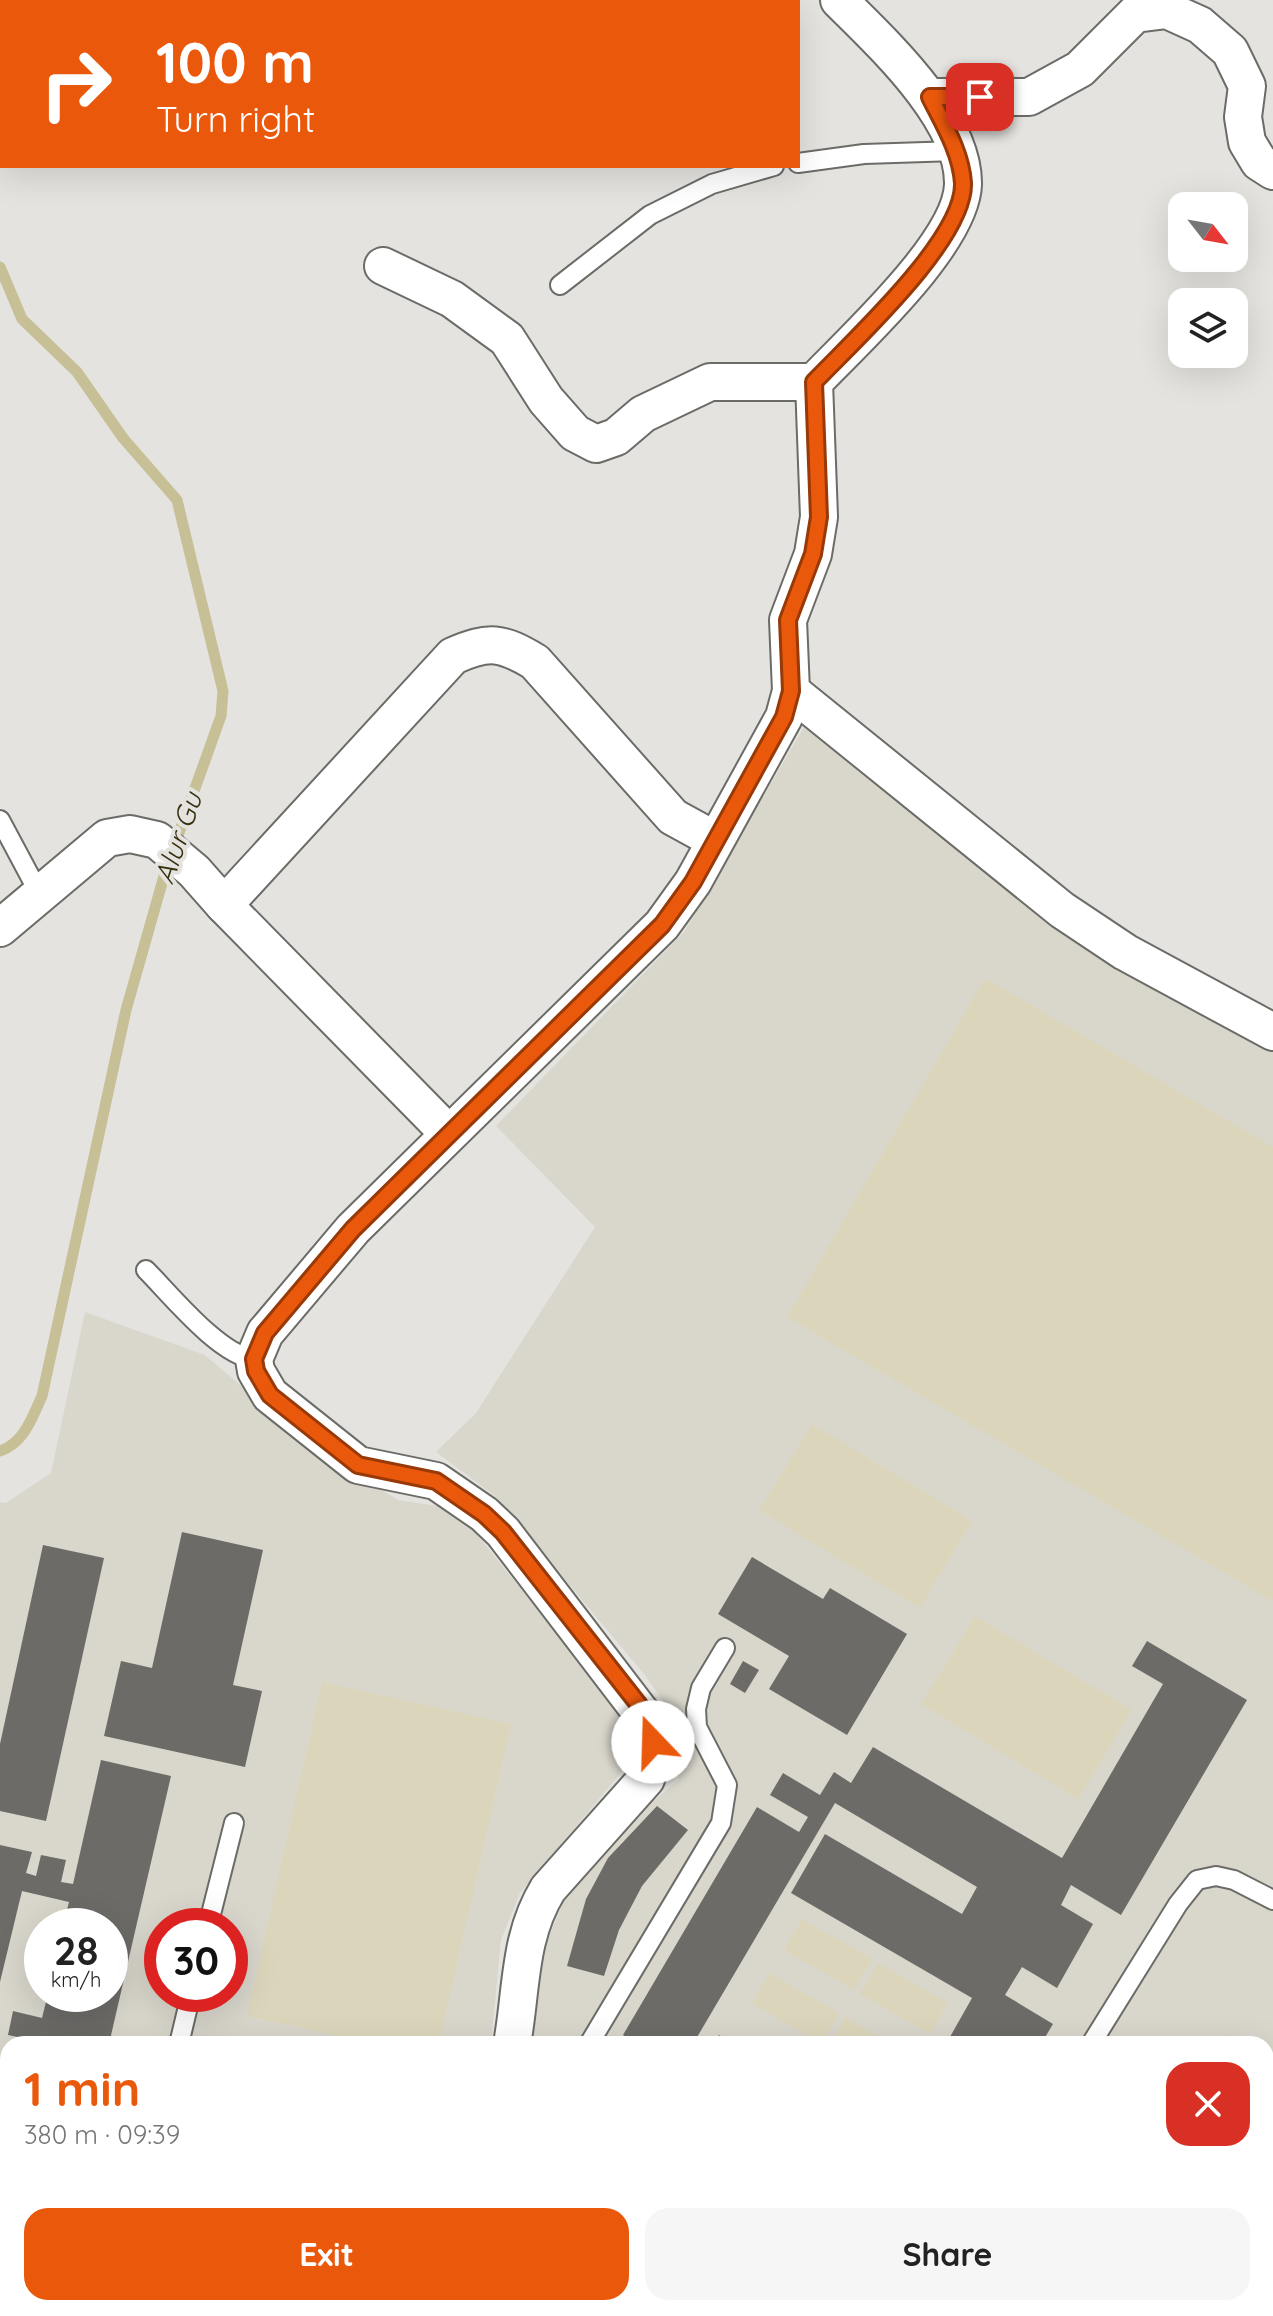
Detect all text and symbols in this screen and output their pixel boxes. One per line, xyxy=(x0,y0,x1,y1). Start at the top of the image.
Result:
text: 100 m xyxy=(156,27,314,97)
icon: right xyxy=(24,32,128,136)
pin xyxy=(946,63,1014,131)
icon: arrive xyxy=(958,75,1002,119)
text: Turn right xyxy=(156,96,315,141)
north arrow xyxy=(1168,192,1248,272)
map controls xyxy=(1168,192,1248,368)
button: layers xyxy=(1168,288,1248,368)
water label: Alur Gu xyxy=(146,786,210,888)
position arrow xyxy=(611,1700,695,1784)
speed limit sign: 30 xyxy=(144,1908,248,2012)
text: 28 xyxy=(54,1925,98,1975)
text: km/h xyxy=(51,1967,101,1992)
text: 1 min xyxy=(24,2058,140,2118)
button: close xyxy=(1166,2062,1250,2146)
text: 380 m · 09:39 xyxy=(24,2118,180,2151)
button: Exit xyxy=(24,2208,629,2300)
button: Share xyxy=(645,2208,1250,2300)

